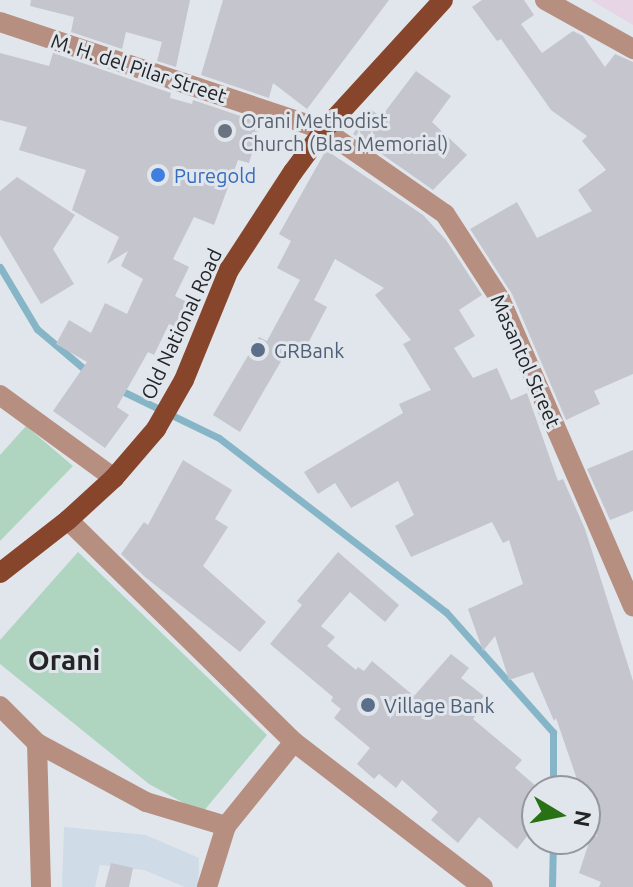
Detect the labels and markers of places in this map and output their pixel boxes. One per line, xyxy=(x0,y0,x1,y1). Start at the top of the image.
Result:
place label: Orani Methodist Church (Blas Memorial) xyxy=(241,108,448,155)
marker: Orani Methodist Church (Blas Memorial) xyxy=(216,122,234,140)
place label: Puregold xyxy=(174,163,256,187)
marker: Puregold xyxy=(149,166,167,184)
place label: GRBank xyxy=(274,338,344,362)
marker: GRBank xyxy=(249,341,267,359)
place label: Village Bank xyxy=(384,693,495,717)
marker: Village Bank xyxy=(359,696,377,714)

